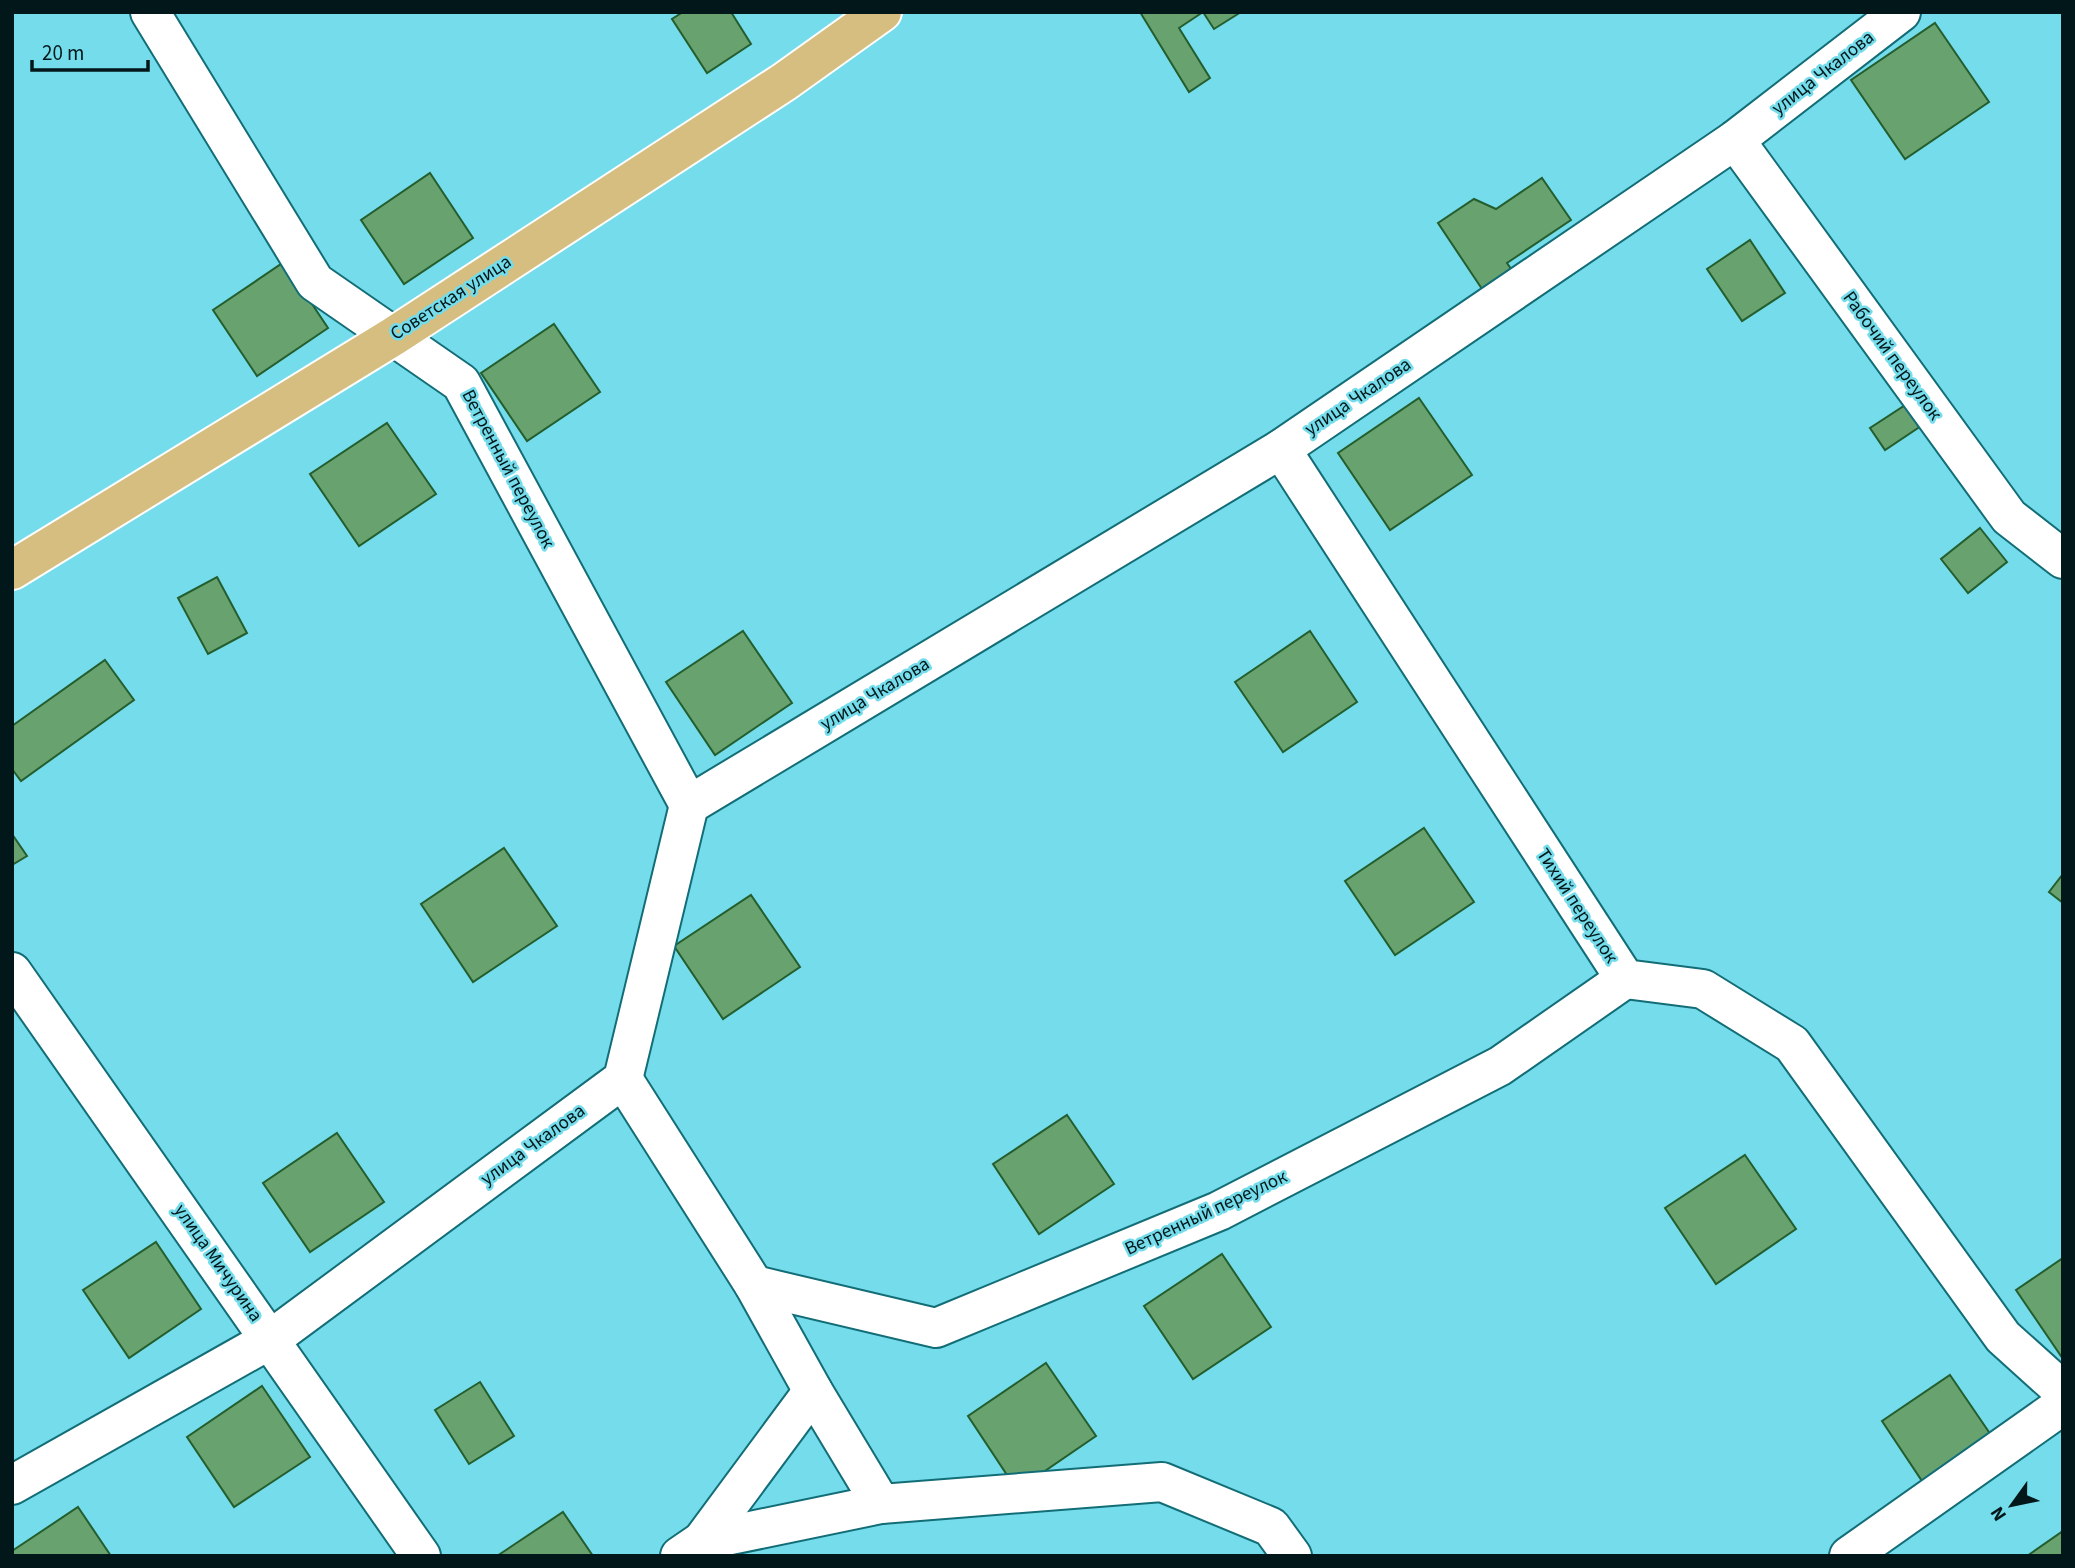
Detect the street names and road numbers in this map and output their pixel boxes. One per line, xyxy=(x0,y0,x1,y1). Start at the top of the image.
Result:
street label: улица Чкалова xyxy=(1766,24,1880,122)
street label: Советская улица xyxy=(385,249,517,347)
street label: Рабочий переулок xyxy=(1836,286,1948,427)
street label: улица Чкалова xyxy=(1299,351,1417,443)
street label: Ветренный переулок xyxy=(455,385,562,554)
street label: улица Чкалова xyxy=(815,651,935,737)
street label: Тихий переулок xyxy=(1530,843,1625,969)
street label: улица Чкалова xyxy=(475,1098,591,1192)
street label: Ветренный переулок xyxy=(1120,1163,1292,1262)
street label: улица Мичурина xyxy=(167,1199,269,1327)

